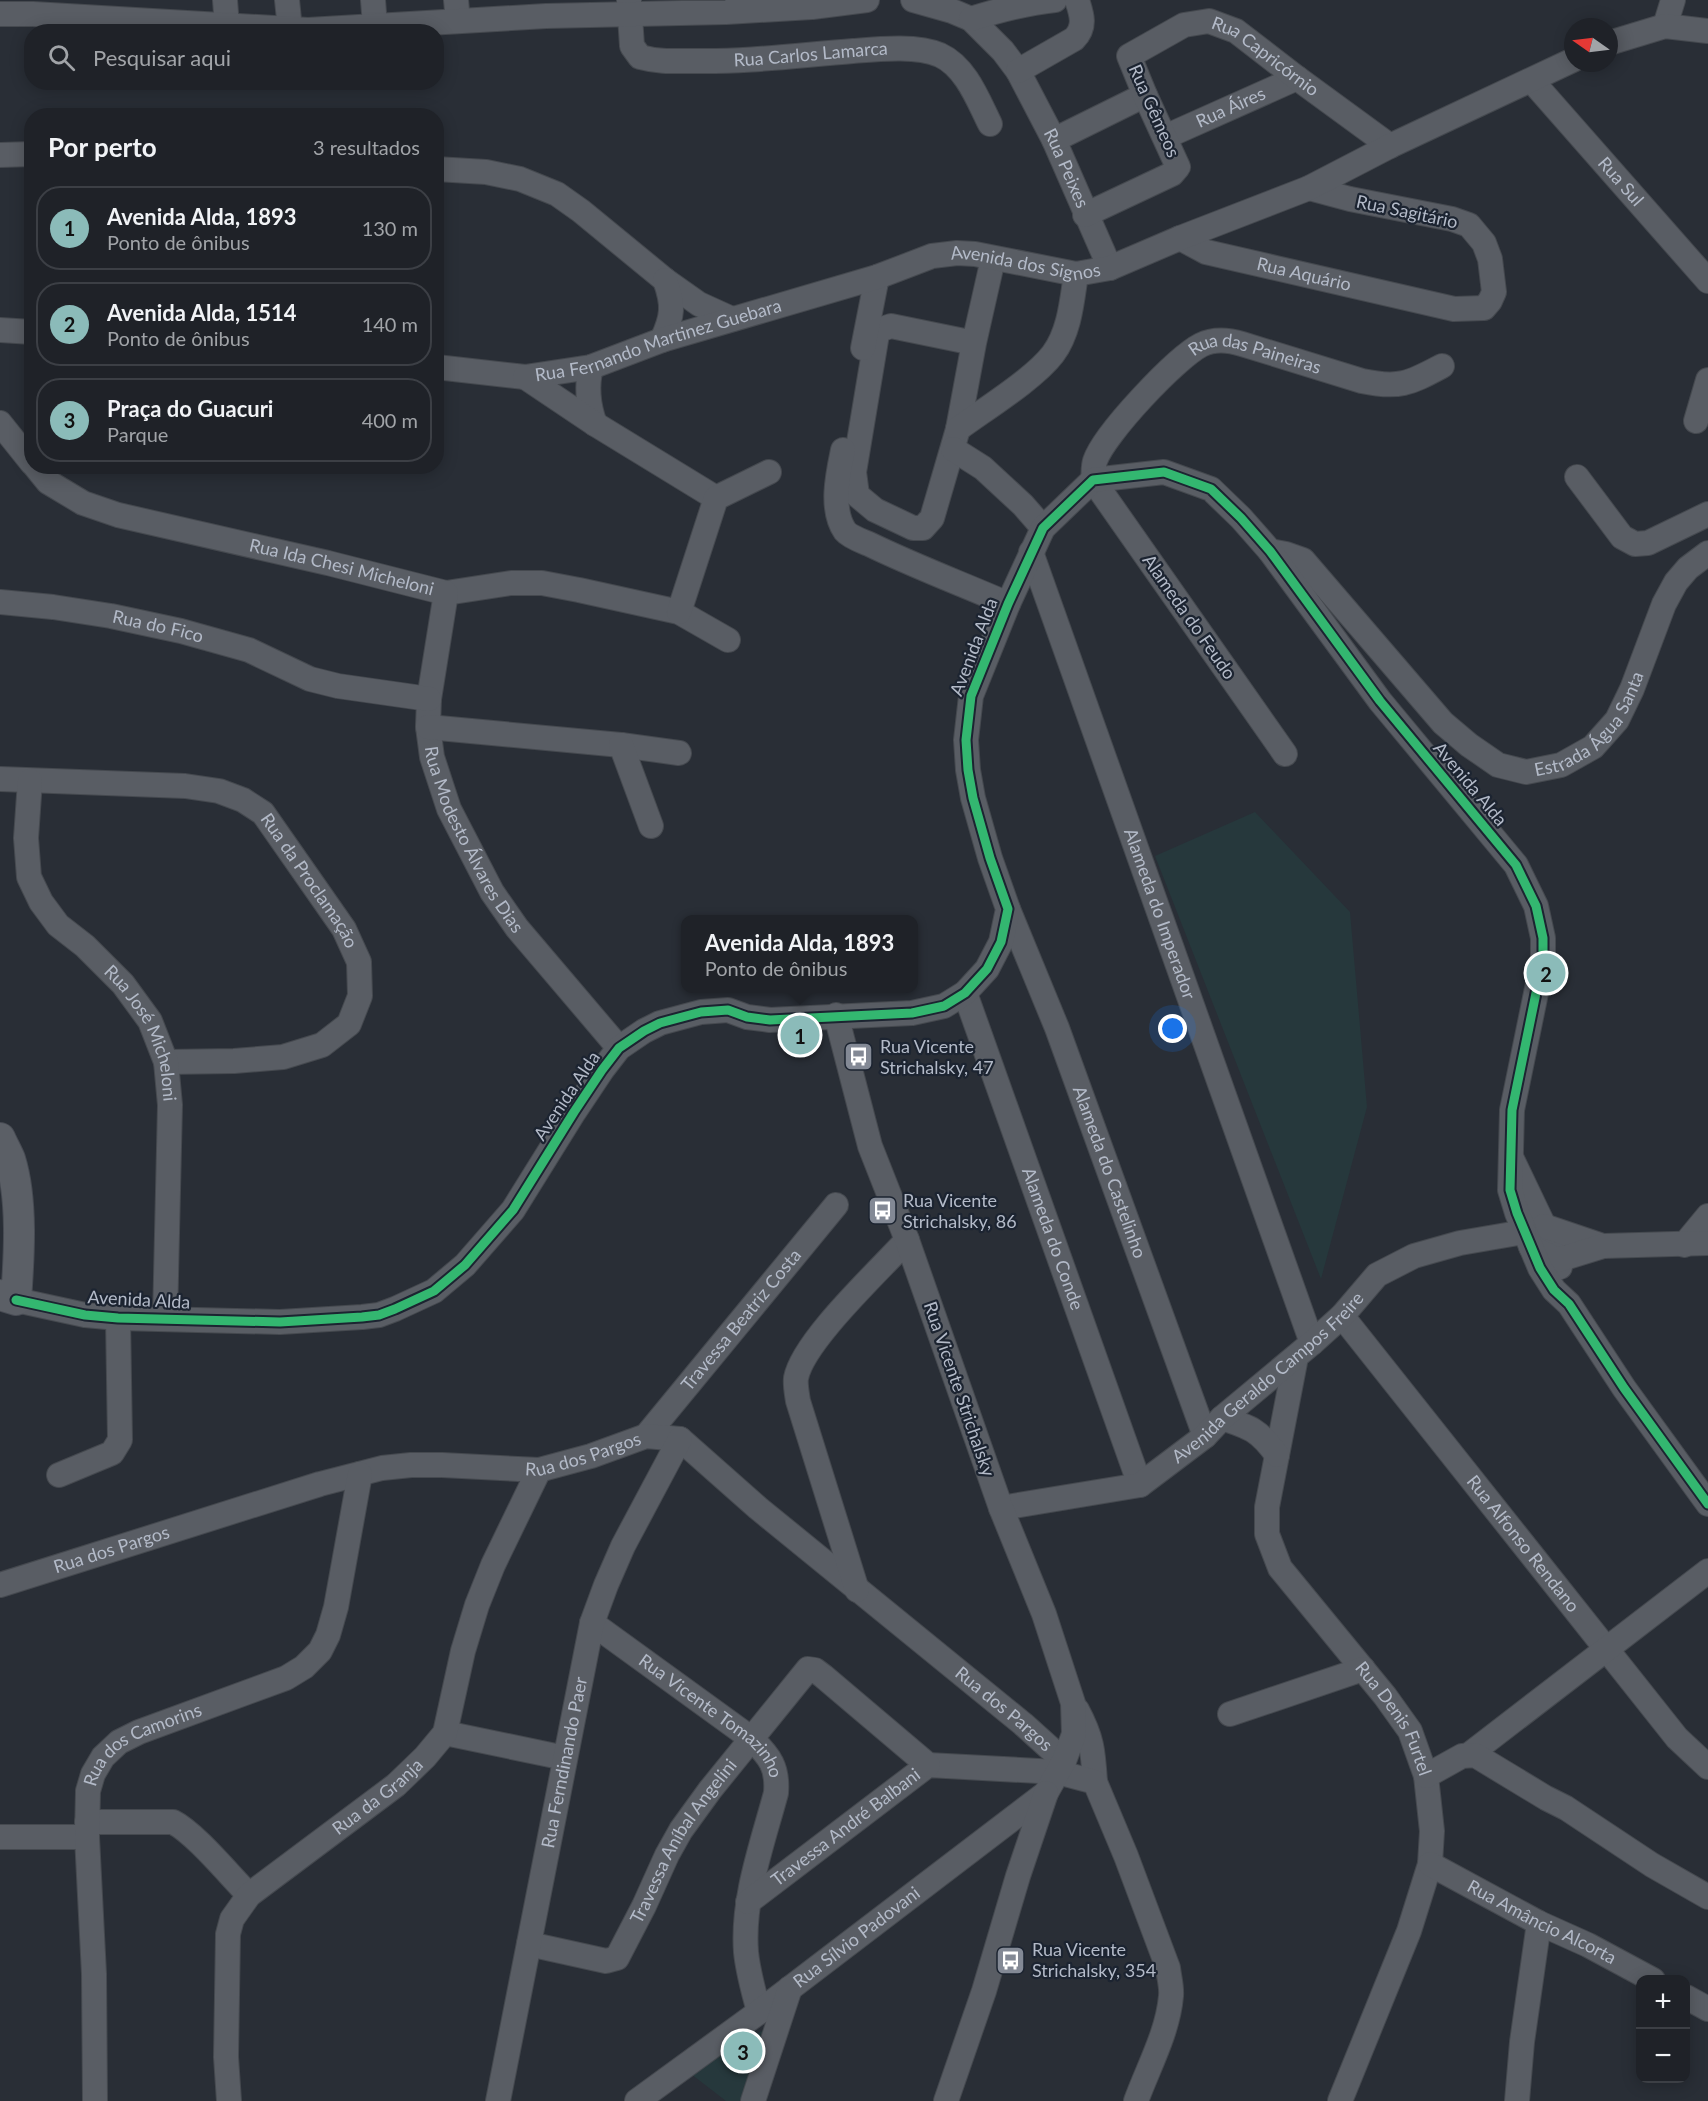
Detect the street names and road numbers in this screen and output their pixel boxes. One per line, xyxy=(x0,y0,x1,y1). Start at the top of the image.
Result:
street label: Rua Capricórnio xyxy=(1209,11,1324,100)
street label: Rua Carlos Lamarca xyxy=(733,37,888,70)
street label: Rua Gêmeos xyxy=(1125,61,1185,161)
street label: Rua Áires xyxy=(1192,81,1269,132)
street label: Rua Peixes xyxy=(1040,124,1094,211)
street label: Rua Sul xyxy=(1594,152,1649,210)
street label: Rua Sagitário xyxy=(1354,190,1460,233)
street label: Avenida dos Signos xyxy=(949,240,1102,284)
street label: Rua Aquário xyxy=(1255,252,1353,295)
street label: Rua Fernando Martinez Guebara xyxy=(533,294,784,385)
street label: Rua das Paineiras xyxy=(1184,328,1324,378)
street label: Rua Ida Chesi Micheloni xyxy=(247,533,436,599)
street label: Alameda do Feudo xyxy=(1139,550,1241,683)
street label: Avenida Alda xyxy=(944,595,1002,699)
street label: Rua do Fico xyxy=(111,605,206,647)
street label: Estrada Água Santa xyxy=(1532,668,1648,780)
street label: Avenida Alda xyxy=(1429,737,1512,830)
street label: Rua Modesto Álvares Dias xyxy=(421,745,529,937)
street label: Rua da Proclamação xyxy=(256,808,363,951)
street label: Alameda do Imperador xyxy=(1120,825,1201,1002)
street label: Rua José Micheloni xyxy=(100,960,182,1102)
street label: Avenida Alda xyxy=(528,1047,604,1144)
street label: Alameda do Castelinho xyxy=(1069,1083,1152,1261)
street label: Alameda do Conde xyxy=(1018,1164,1089,1313)
street label: Travessa Beatriz Costa xyxy=(676,1244,805,1395)
street label: Avenida Alda xyxy=(87,1285,191,1313)
street label: Avenida Geraldo Campos Freire xyxy=(1167,1287,1368,1467)
street label: Rua Vicente Strichalsky xyxy=(920,1298,1000,1480)
street label: Rua dos Pargos xyxy=(524,1427,644,1480)
street label: Rua Alfonso Rendano xyxy=(1463,1470,1585,1616)
street label: Rua dos Pargos xyxy=(51,1520,172,1577)
street label: Rua Vicente Tomazinho xyxy=(635,1649,788,1780)
street label: Rua Denis Furtel xyxy=(1351,1657,1437,1778)
street label: Rua dos Pargos xyxy=(951,1661,1058,1756)
street label: Rua Ferndinando Paer xyxy=(536,1674,591,1850)
street label: Rua dos Camorins xyxy=(78,1698,205,1788)
street label: Rua da Granja xyxy=(327,1753,427,1839)
street label: Travessa Aníbal Angelini xyxy=(625,1754,741,1927)
street label: Travessa André Balbani xyxy=(766,1763,924,1890)
street label: Rua Amâncio Alcorta xyxy=(1464,1874,1620,1968)
street label: Rua Sílvio Padovani xyxy=(788,1881,924,1992)

